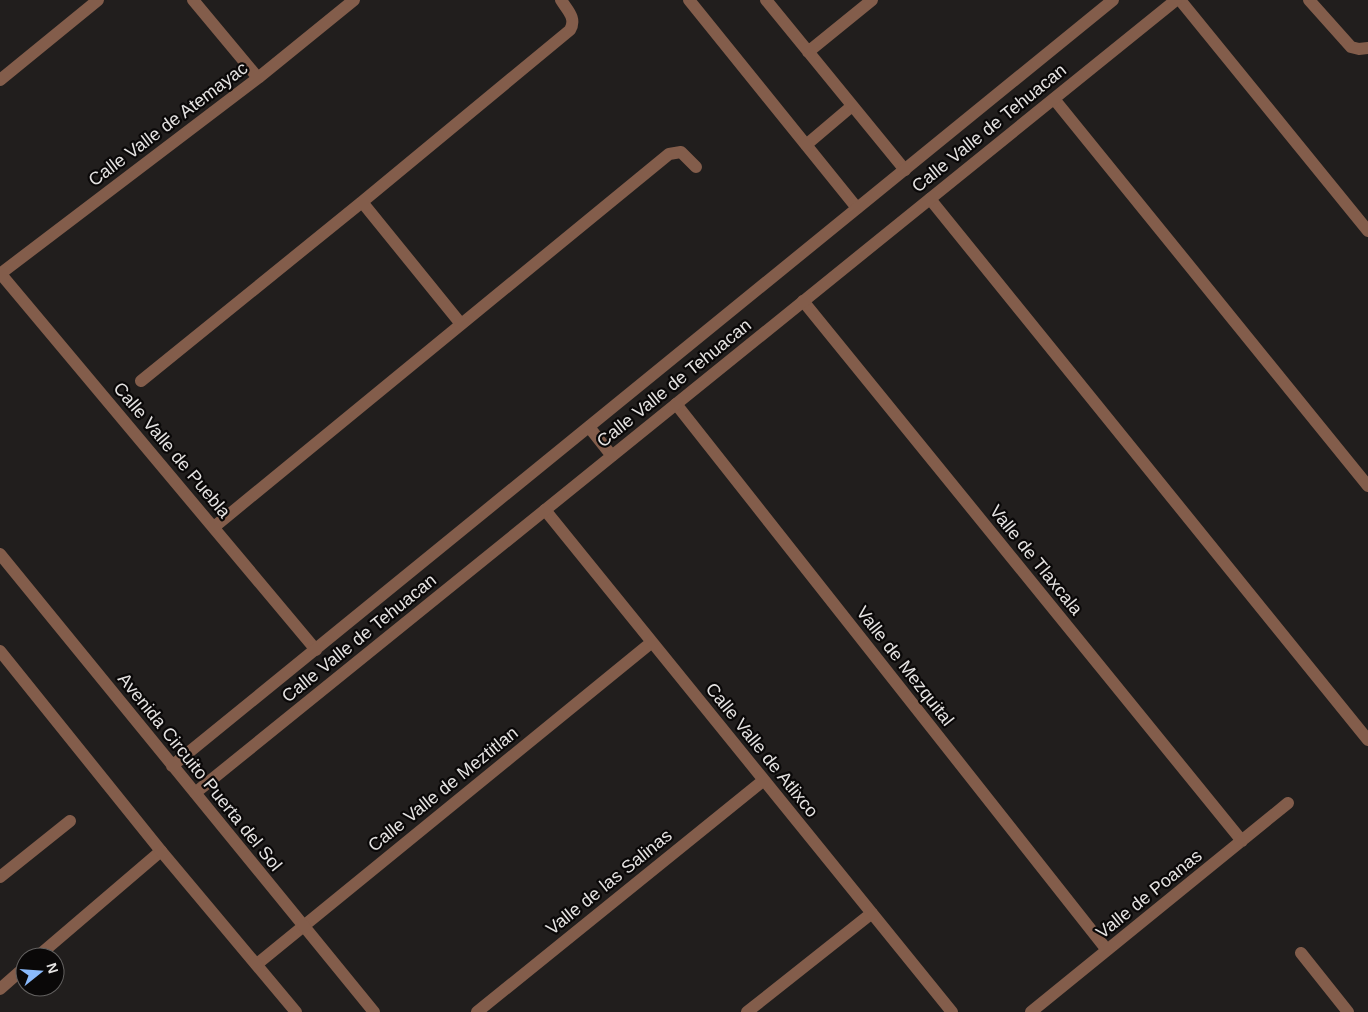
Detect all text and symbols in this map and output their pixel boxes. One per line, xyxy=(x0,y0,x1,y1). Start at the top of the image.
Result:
street label: Calle Valle de Atemayac xyxy=(85,58,251,190)
street label: Calle Valle de Tehuacan xyxy=(908,60,1070,196)
street label: Calle Valle de Tehuacan xyxy=(593,315,755,451)
street label: Calle Valle de Puebla xyxy=(109,378,235,523)
street label: Valle de Tlaxcala xyxy=(986,501,1087,620)
street label: Calle Valle de Tehuacan xyxy=(278,570,440,706)
street label: Valle de Mezquital xyxy=(852,602,958,730)
street label: Avenida Circuito Puerta del Sol xyxy=(114,669,286,875)
street label: Calle Valle de Atlixco xyxy=(702,679,822,821)
street label: Calle Valle de Meztitlan xyxy=(364,722,522,856)
street label: Valle de las Salinas xyxy=(542,825,676,939)
street label: Valle de Poanas xyxy=(1092,845,1206,943)
north arrow xyxy=(15,947,65,997)
text: N xyxy=(43,961,62,975)

